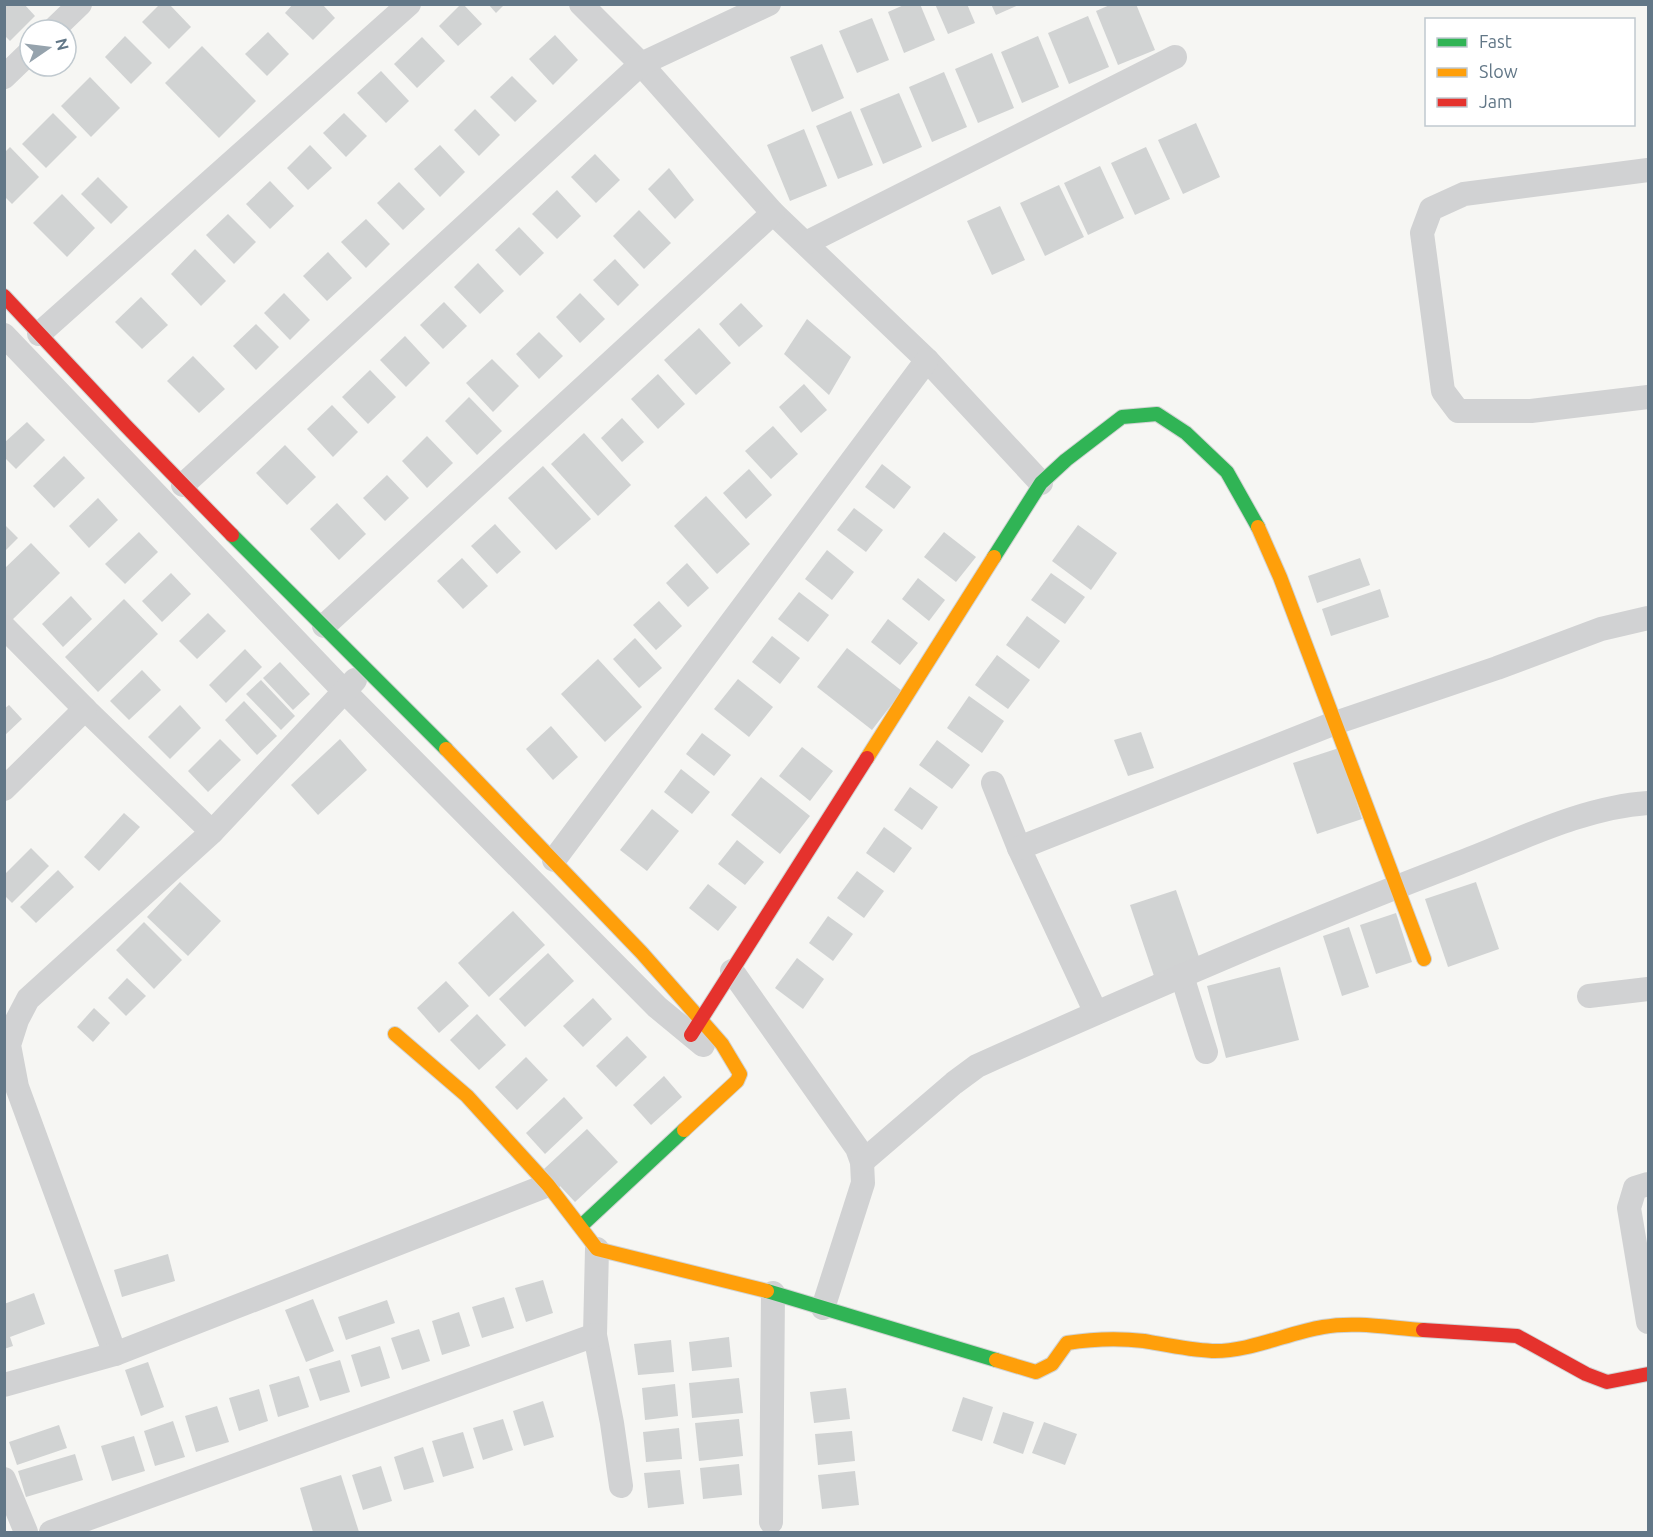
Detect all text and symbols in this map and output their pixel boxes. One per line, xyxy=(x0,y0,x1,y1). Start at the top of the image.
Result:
north arrow xyxy=(18,18,78,78)
legend xyxy=(1425,18,1635,126)
text: Fast xyxy=(1479,31,1512,51)
text: N xyxy=(52,36,73,52)
text: Slow xyxy=(1479,61,1518,81)
text: Jam xyxy=(1479,91,1513,111)

